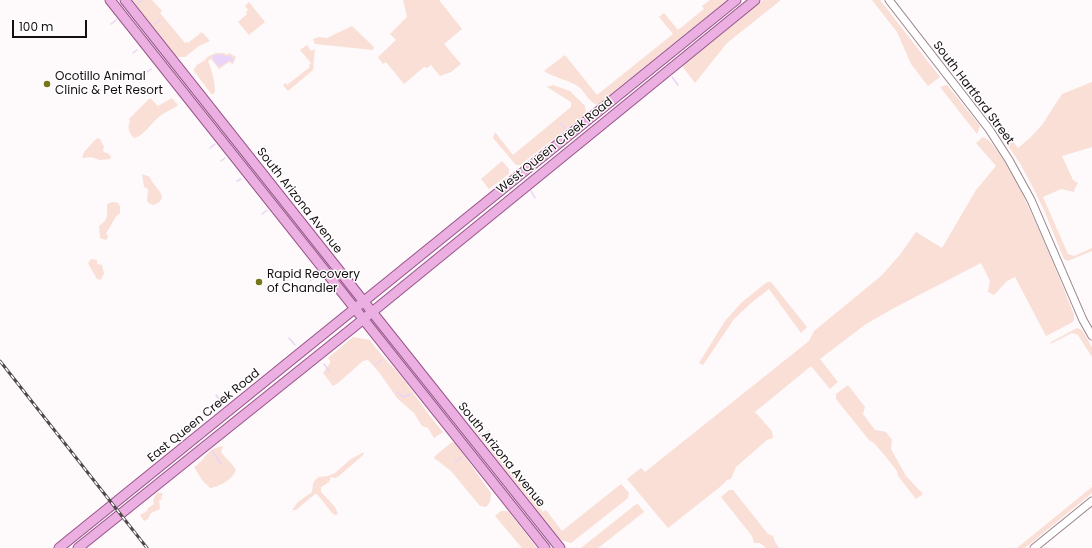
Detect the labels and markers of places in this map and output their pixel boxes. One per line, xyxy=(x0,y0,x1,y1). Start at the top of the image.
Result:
place label: Ocotillo Animal Clinic & Pet Resort xyxy=(55,70,163,98)
marker: Ocotillo Animal Clinic & Pet Resort xyxy=(42,79,52,89)
place label: Rapid Recovery of Chandler xyxy=(267,268,360,296)
marker: Rapid Recovery of Chandler xyxy=(254,277,264,287)

